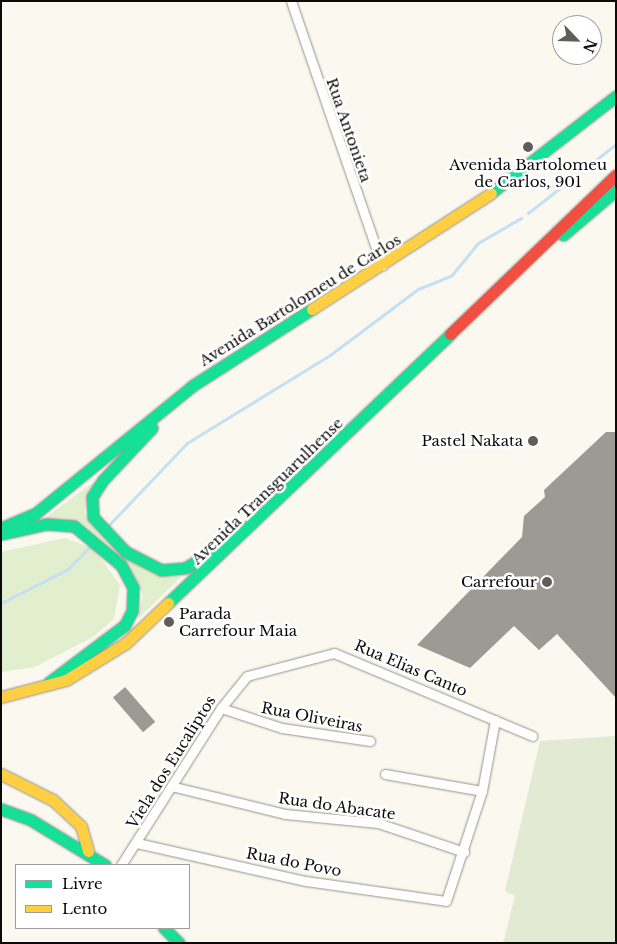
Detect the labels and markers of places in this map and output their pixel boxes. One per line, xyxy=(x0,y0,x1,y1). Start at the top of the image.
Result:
marker: Avenida Bartolomeu de Carlos, 901 xyxy=(522,141,534,153)
place label: Avenida Bartolomeu de Carlos, 901 xyxy=(449,155,607,190)
place label: Pastel Nakata xyxy=(421,432,523,450)
marker: Pastel Nakata xyxy=(527,435,539,447)
place label: Carrefour xyxy=(461,573,537,591)
marker: Carrefour xyxy=(541,576,553,588)
place label: Parada Carrefour Maia xyxy=(179,604,297,639)
marker: Parada Carrefour Maia xyxy=(163,616,175,628)

